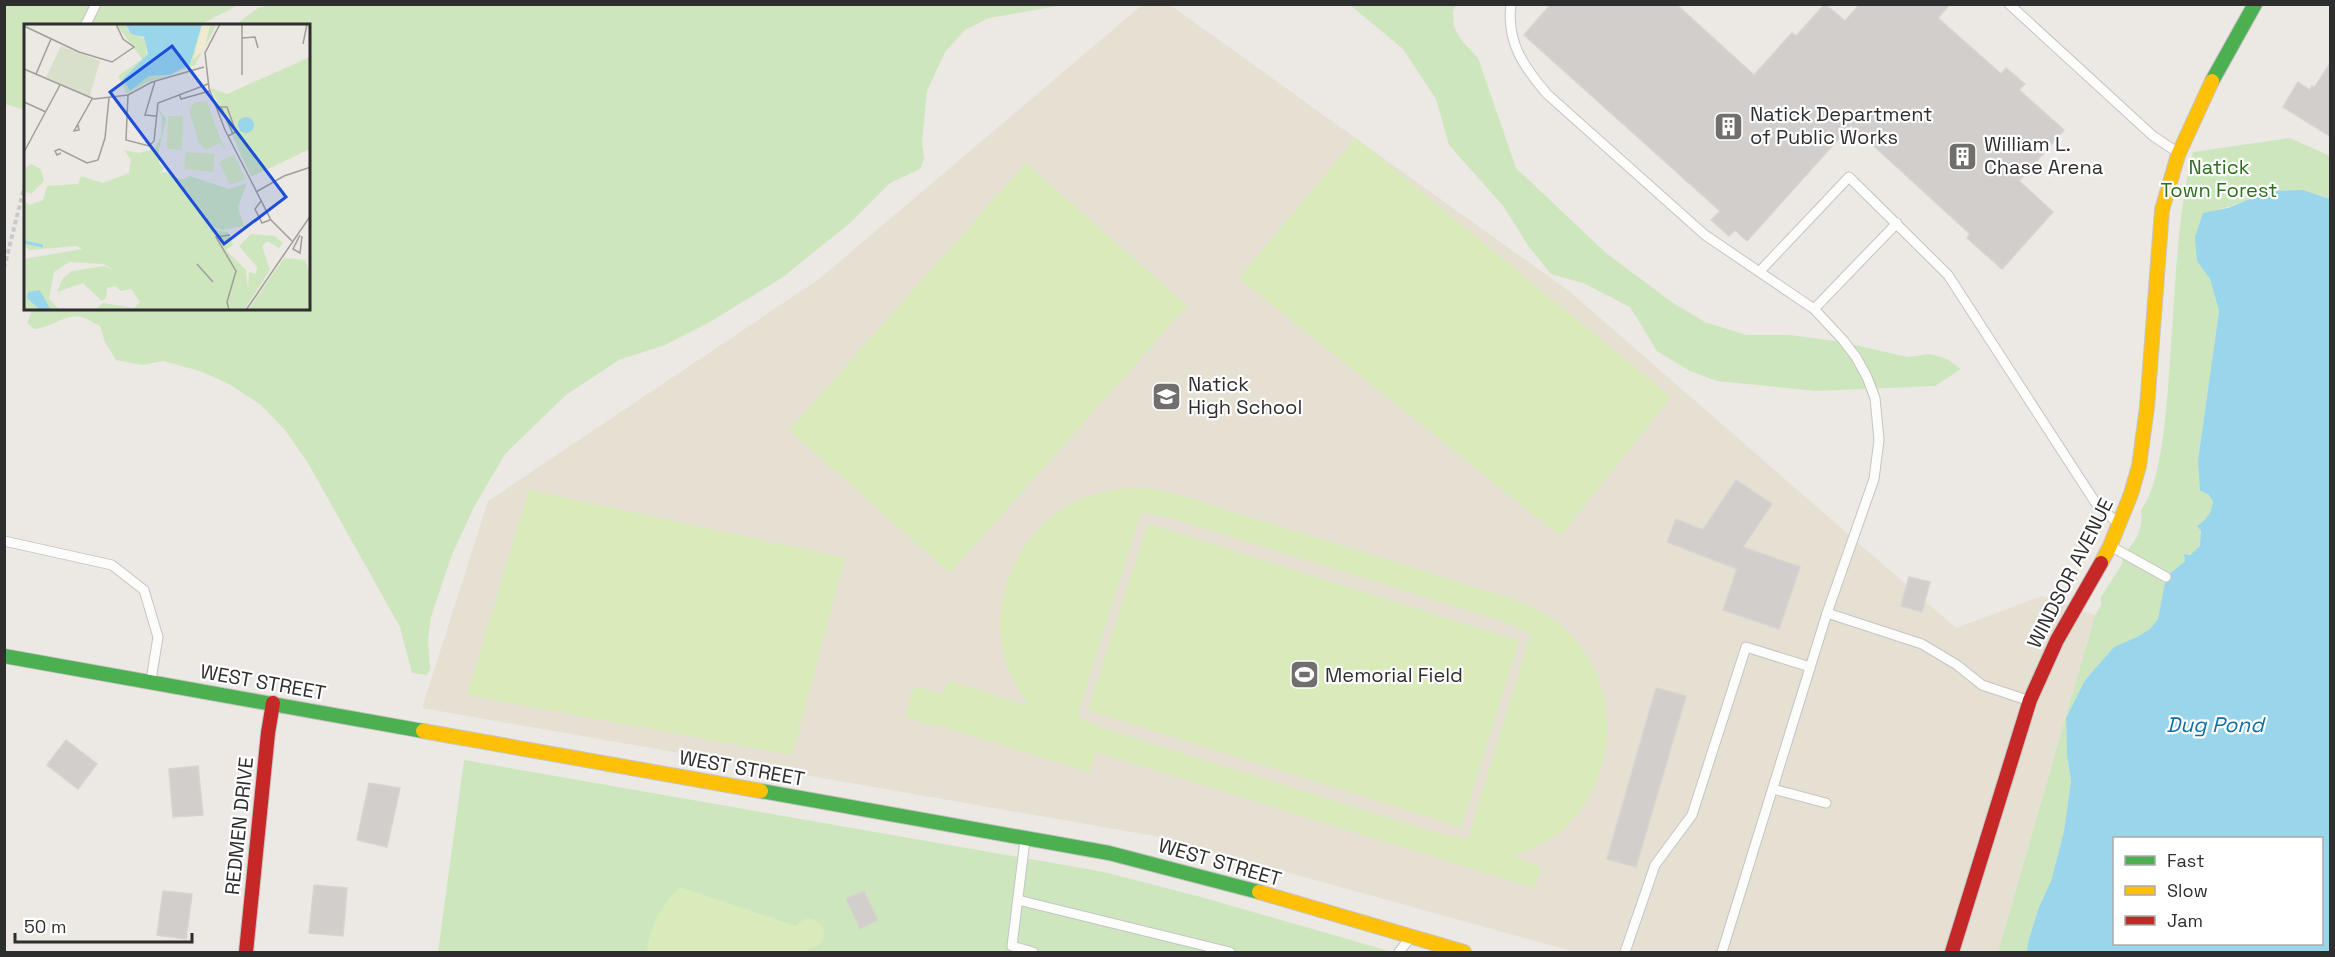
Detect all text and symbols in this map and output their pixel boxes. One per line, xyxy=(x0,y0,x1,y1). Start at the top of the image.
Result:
inset map xyxy=(24,24,310,310)
place label: Natick Department of Public Works xyxy=(1750,101,1933,150)
building icon: Natick Department of Public Works xyxy=(1713,110,1745,142)
place label: William L. Chase Arena xyxy=(1984,131,2103,180)
building icon: William L. Chase Arena xyxy=(1947,140,1979,172)
park label: Natick Town Forest xyxy=(2161,154,2277,203)
place label: Natick High School xyxy=(1188,371,1302,420)
school or university icon: Natick High School xyxy=(1151,380,1183,412)
street label: WINDSOR AVENUE xyxy=(2021,494,2119,652)
street label: WEST STREET xyxy=(198,658,328,706)
sports icon: Memorial Field xyxy=(1288,659,1320,691)
place label: Memorial Field xyxy=(1325,662,1463,688)
water label: Dug Pond xyxy=(2166,711,2266,738)
street label: WEST STREET xyxy=(677,744,807,792)
street label: REDMEN DRIVE xyxy=(219,756,259,896)
street label: WEST STREET xyxy=(1155,832,1285,892)
legend xyxy=(2113,837,2323,945)
text: Fast xyxy=(2167,849,2204,872)
text: Slow xyxy=(2167,879,2208,902)
scale bar xyxy=(15,906,192,944)
text: Jam xyxy=(2167,909,2203,932)
text: 50 m xyxy=(24,915,66,938)

